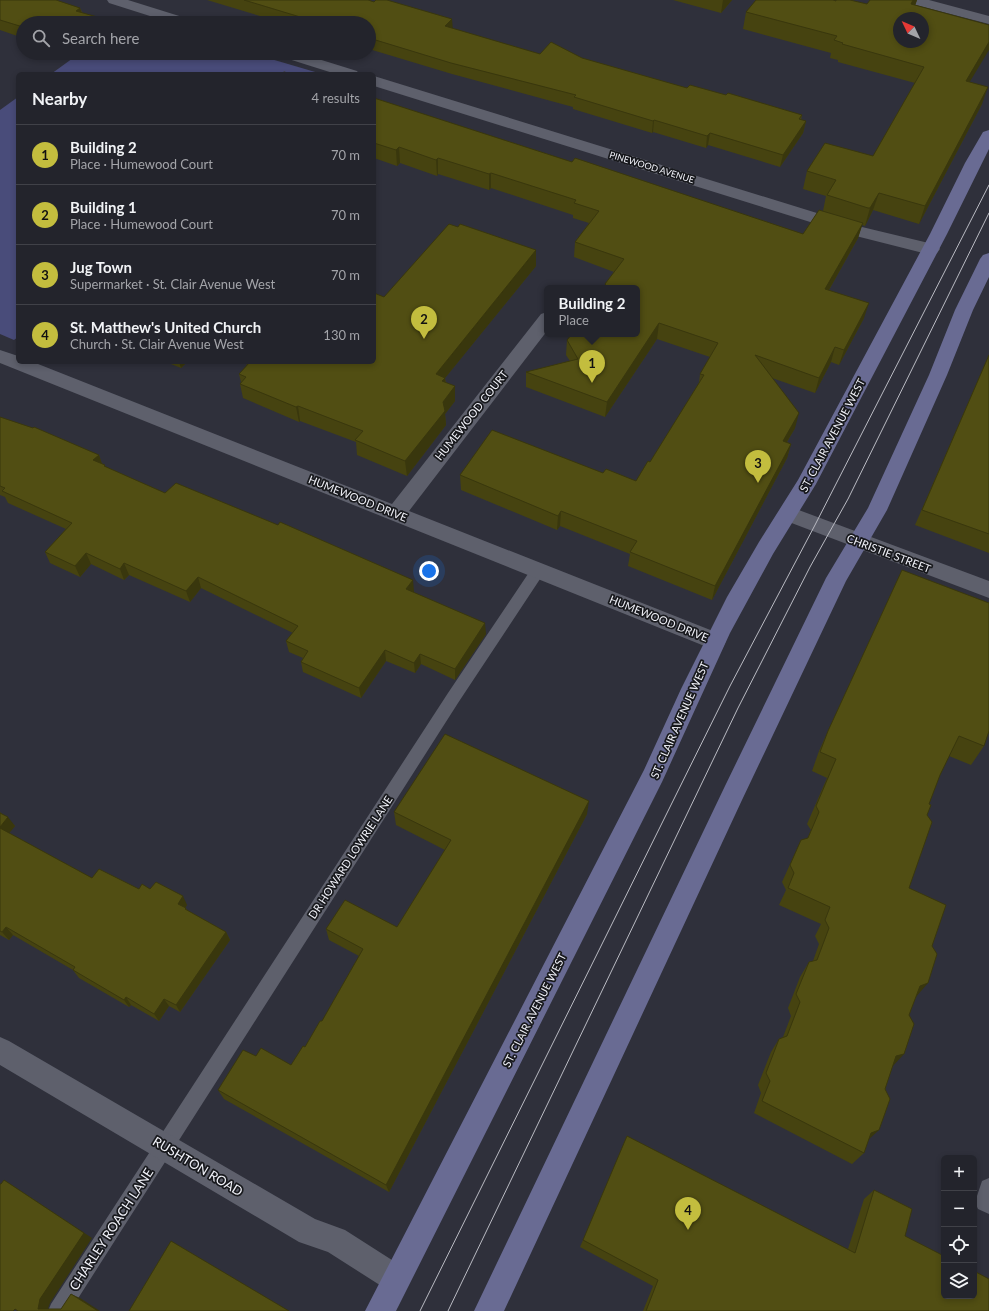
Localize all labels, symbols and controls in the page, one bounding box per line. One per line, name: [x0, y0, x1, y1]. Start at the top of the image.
north arrow: [893, 12, 929, 48]
search box: [16, 16, 376, 60]
icon: search: [30, 27, 52, 49]
text: Search here: [62, 29, 139, 47]
text: Nearby: [32, 88, 87, 109]
text: 4 results: [312, 90, 360, 106]
text: Building 2: [70, 138, 137, 156]
text: 1: [41, 147, 49, 163]
text: 70 m: [331, 147, 360, 163]
street label: PINEWOOD AVENUE: [608, 149, 696, 185]
text: Place · Humewood Court: [70, 156, 213, 172]
text: Building 1: [70, 198, 137, 216]
text: 2: [41, 207, 49, 223]
text: 70 m: [331, 207, 360, 223]
text: Place · Humewood Court: [70, 216, 213, 232]
text: Jug Town: [70, 258, 132, 276]
text: 3: [41, 267, 49, 283]
text: 70 m: [331, 267, 360, 283]
text: Supermarket · St. Clair Avenue West: [70, 276, 275, 292]
popup: [544, 285, 640, 337]
text: Building 2: [559, 294, 625, 312]
pin: 2: [411, 306, 437, 339]
text: Place: [559, 312, 589, 328]
text: St. Matthew's United Church: [70, 318, 261, 336]
text: 4: [41, 327, 49, 343]
text: 130 m: [323, 327, 360, 343]
text: Church · St. Clair Avenue West: [70, 336, 244, 352]
pin: 1: [579, 350, 605, 383]
street label: HUMEWOOD COURT: [432, 367, 510, 462]
street label: ST. CLAIR AVENUE WEST: [797, 376, 868, 494]
pin: 3: [745, 450, 771, 483]
street label: HUMEWOOD DRIVE: [307, 472, 409, 524]
street label: CHRISTIE STREET: [845, 531, 933, 575]
your location: [419, 561, 439, 581]
street label: HUMEWOOD DRIVE: [608, 592, 710, 644]
street label: ST. CLAIR AVENUE WEST: [647, 659, 711, 780]
street label: DR HOWARD LOWRIE LANE: [305, 793, 395, 921]
street label: ST. CLAIR AVENUE WEST: [500, 950, 569, 1069]
street label: RUSHTON ROAD: [150, 1133, 246, 1199]
map controls: [941, 1155, 977, 1299]
button: +: [941, 1155, 977, 1191]
street label: CHARLEY ROACH LANE: [66, 1165, 156, 1293]
button: −: [941, 1191, 977, 1227]
pin: 4: [675, 1197, 701, 1230]
button: locate: [941, 1227, 977, 1263]
button: layers: [941, 1263, 977, 1299]

